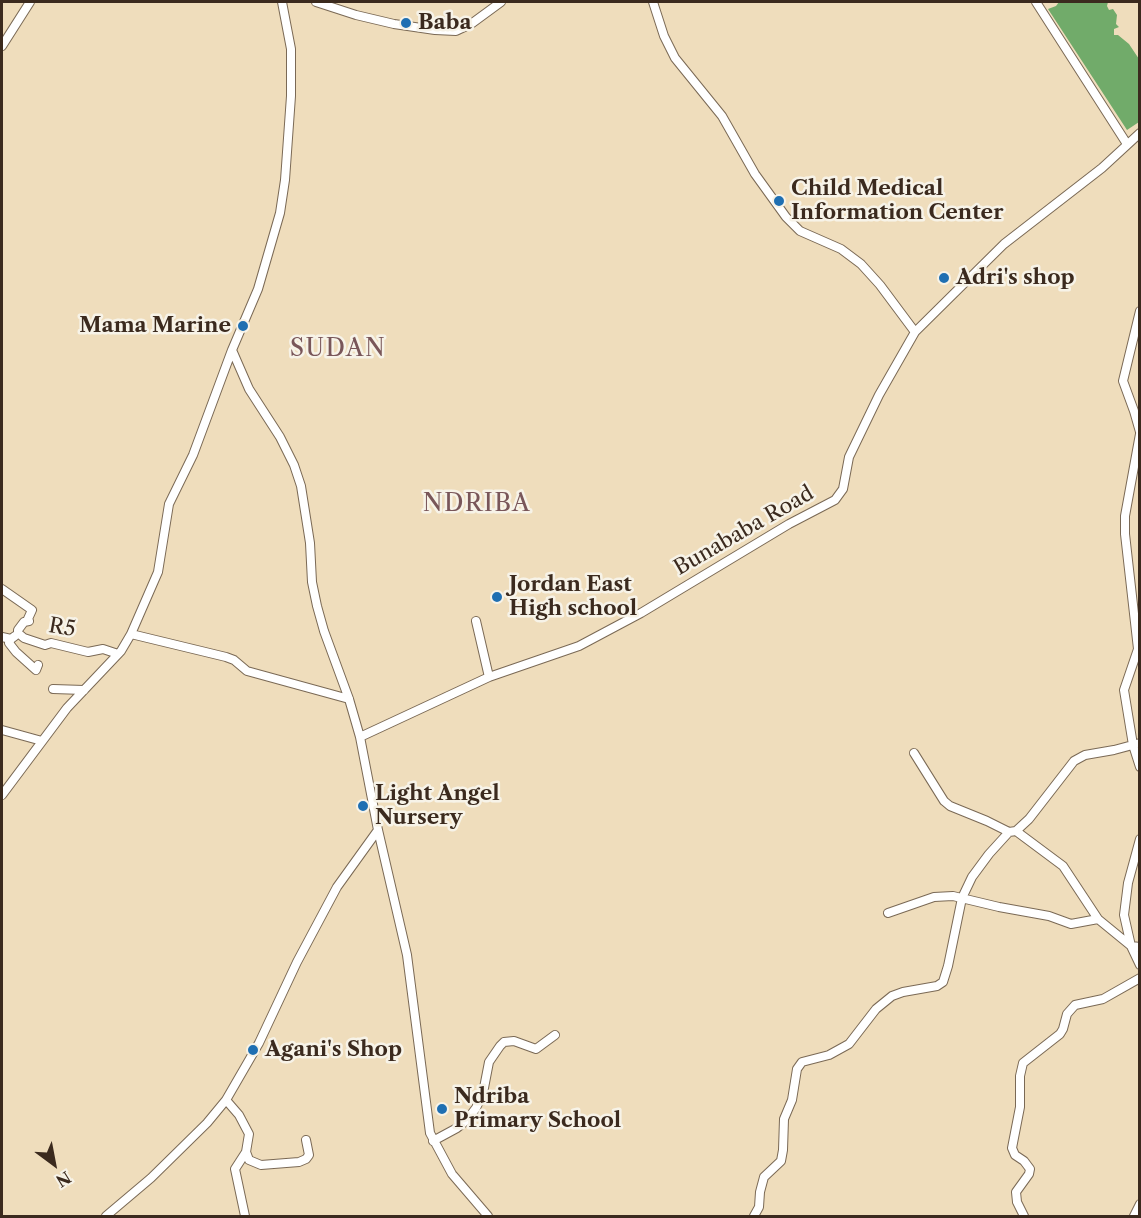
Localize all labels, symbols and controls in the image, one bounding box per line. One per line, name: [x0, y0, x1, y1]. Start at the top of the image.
place label: Baba: [418, 10, 472, 36]
marker: Baba: [399, 16, 413, 30]
place label: Child Medical Information Center: [791, 176, 1003, 226]
marker: Child Medical Information Center: [772, 194, 786, 208]
place label: Adri's shop: [956, 265, 1075, 291]
marker: Adri's shop: [937, 271, 951, 285]
place label: Mama Marine: [79, 313, 231, 339]
marker: Mama Marine: [236, 319, 250, 333]
district label: SUDAN: [290, 335, 386, 363]
street label: Bunababa Road: [670, 481, 818, 581]
district label: NDRIBA: [423, 490, 531, 518]
place label: Jordan East High school: [509, 572, 637, 622]
marker: Jordan East High school: [490, 590, 504, 604]
street label: R5: [47, 613, 77, 643]
place label: Light Angel Nursery: [375, 781, 500, 831]
marker: Light Angel Nursery: [356, 799, 370, 813]
place label: Agani's Shop: [265, 1037, 402, 1063]
marker: Agani's Shop: [246, 1043, 260, 1057]
place label: Ndriba Primary School: [454, 1084, 621, 1134]
marker: Ndriba Primary School: [435, 1102, 449, 1116]
north arrow: [24, 1134, 84, 1194]
text: N: [52, 1167, 75, 1191]

